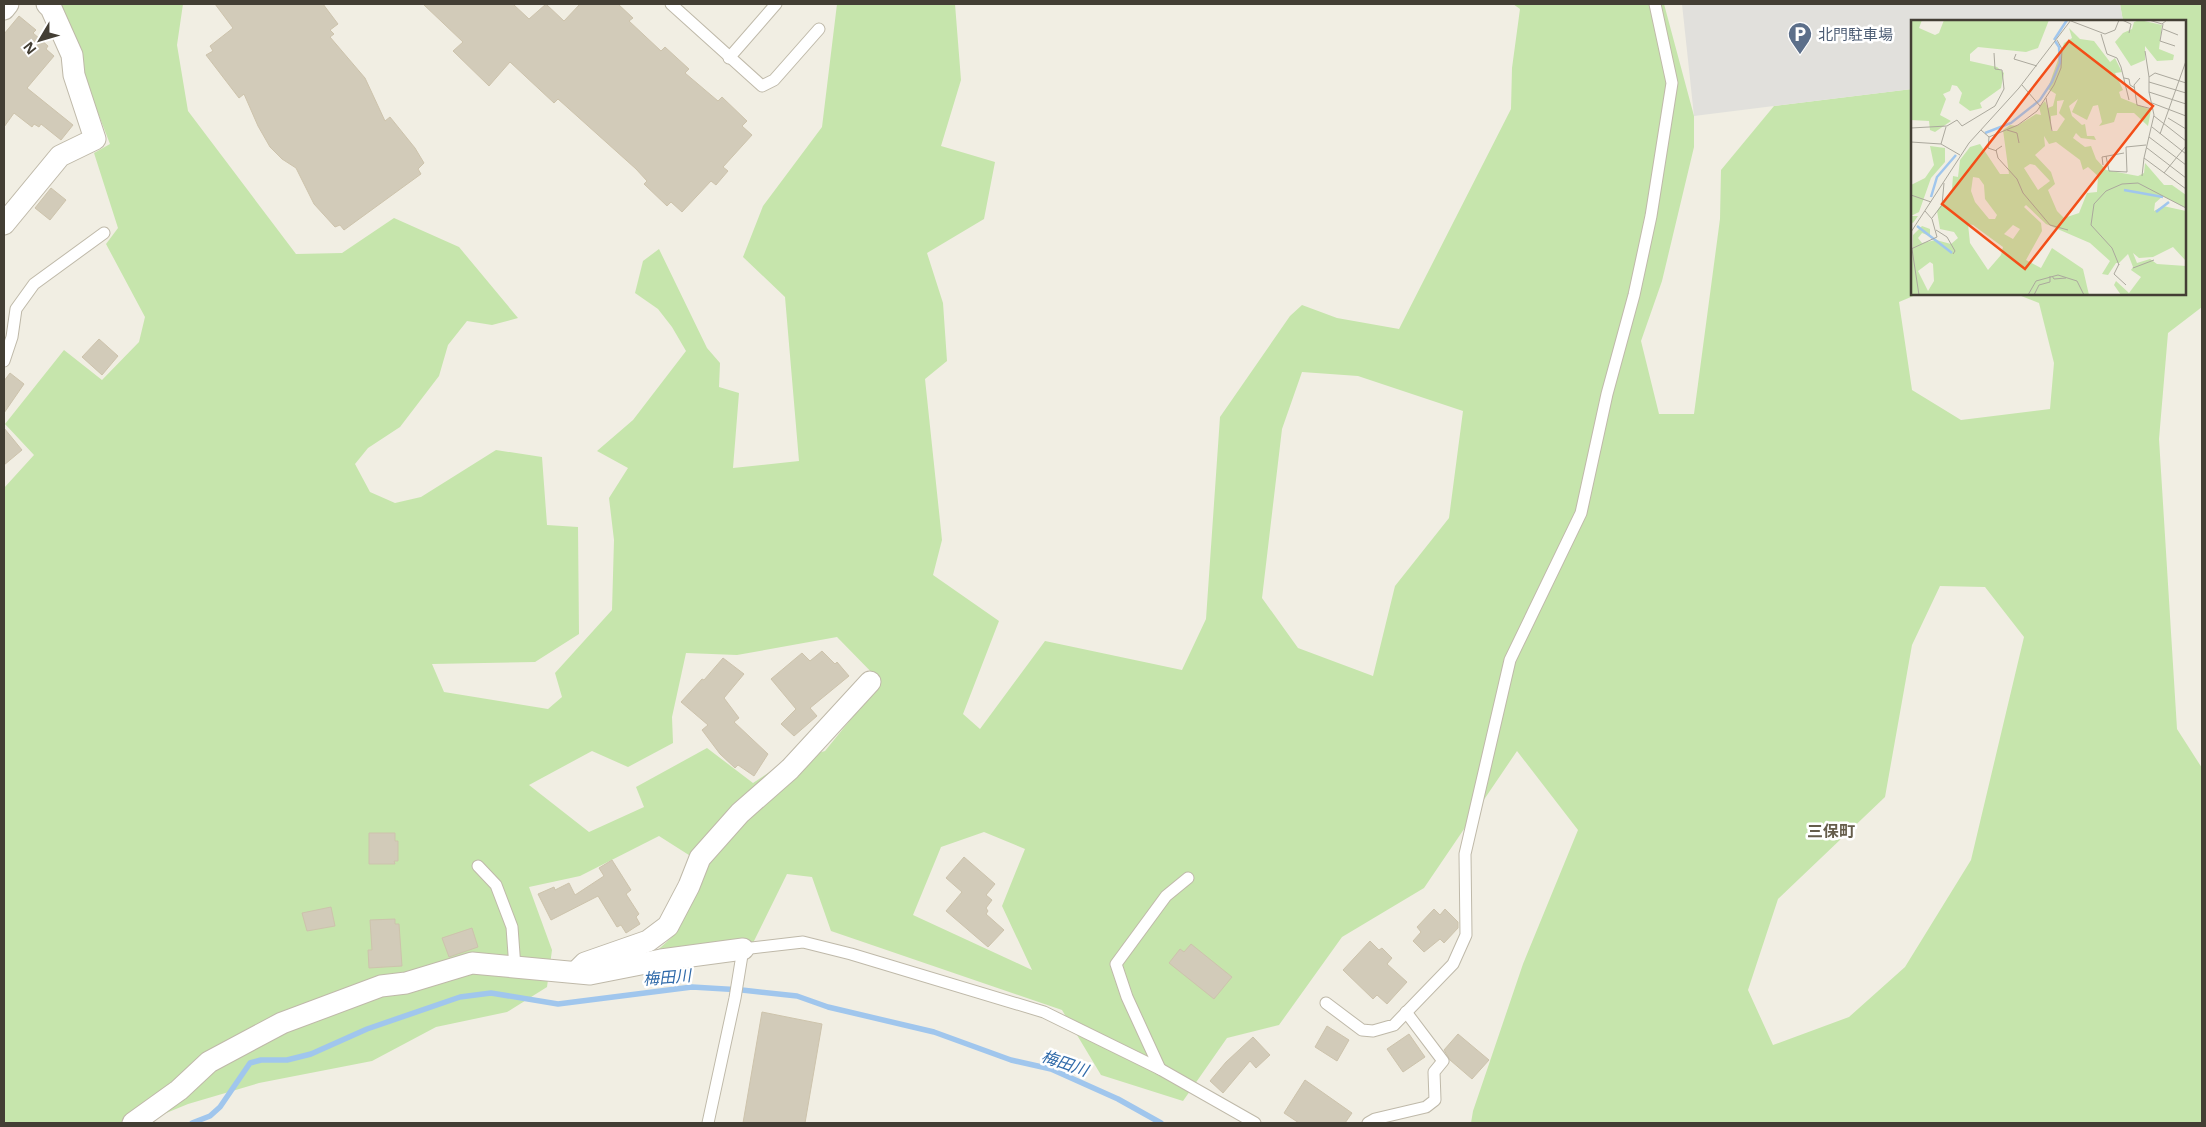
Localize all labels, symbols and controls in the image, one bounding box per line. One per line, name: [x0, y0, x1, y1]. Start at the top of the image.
north arrow: [15, 15, 65, 65]
inset map: [1911, 20, 2186, 295]
parking icon: 北門駐車場: [1787, 21, 1813, 55]
place label: 北門駐車場: [1818, 24, 1893, 44]
text: N: [18, 38, 40, 59]
district label: 三保町: [1807, 820, 1855, 842]
water label: 梅田川: [642, 964, 694, 990]
water label: 梅田川: [1039, 1045, 1093, 1082]

